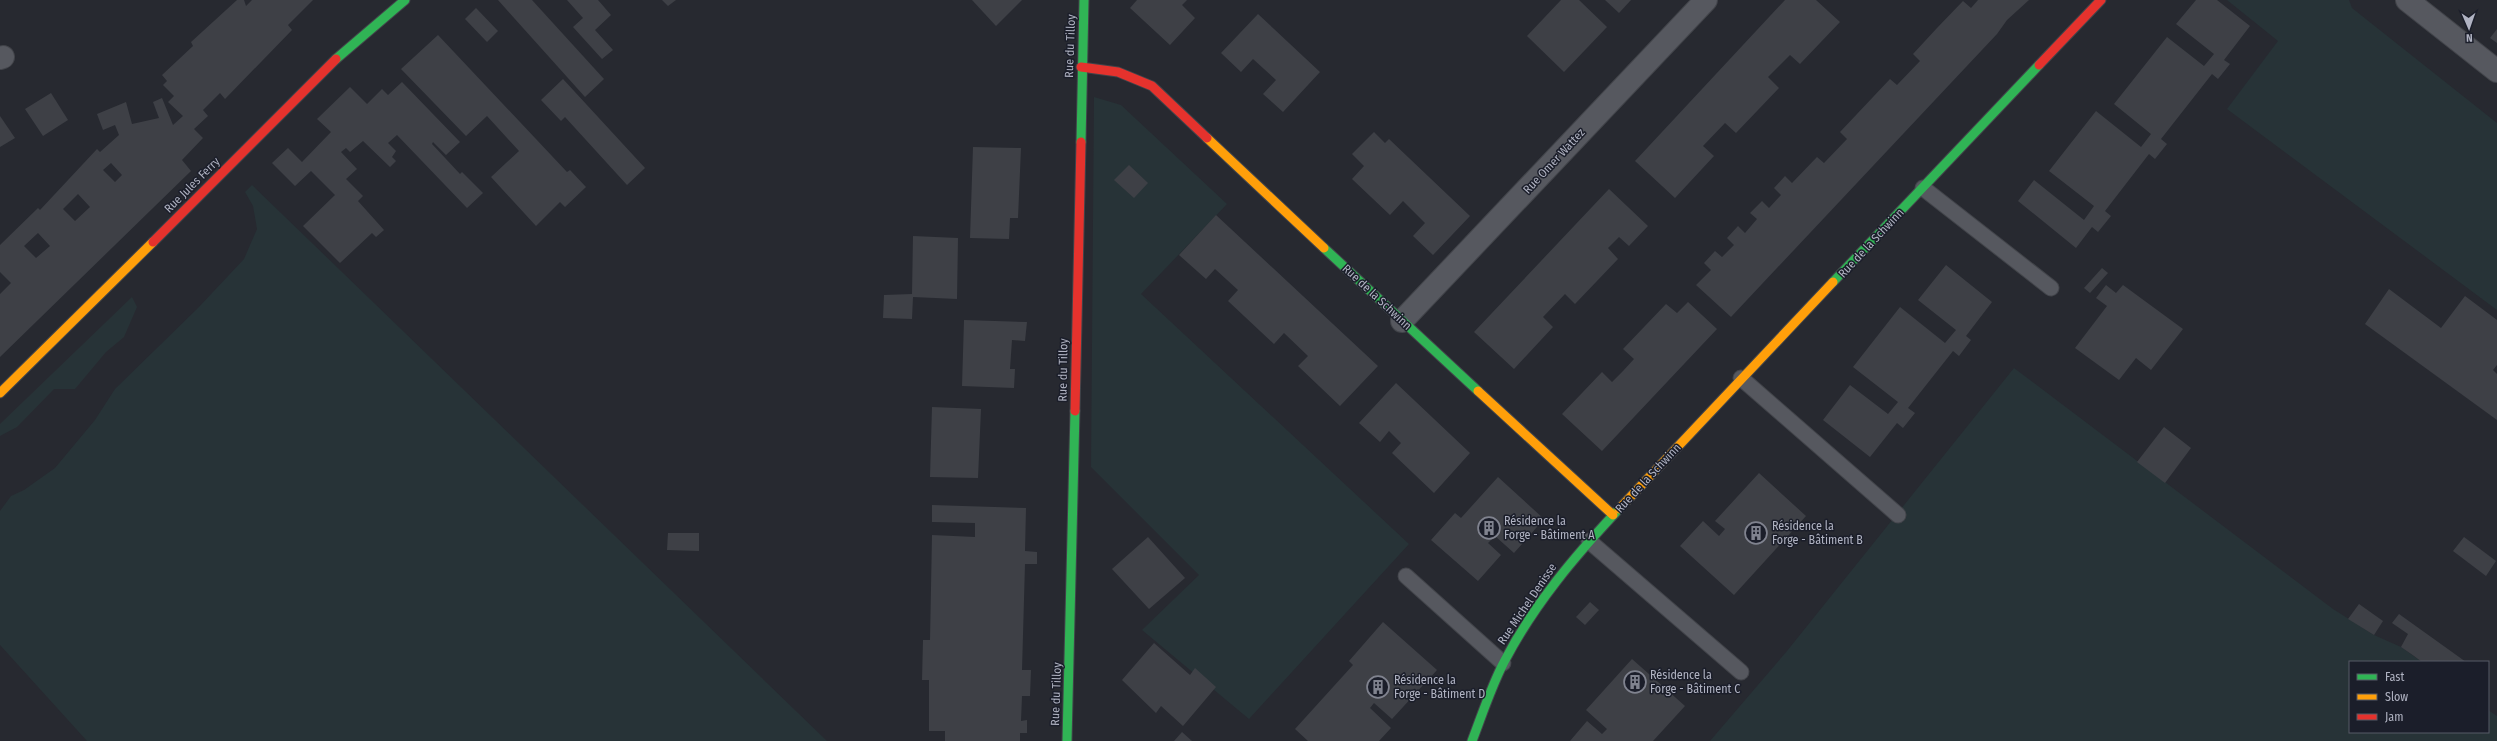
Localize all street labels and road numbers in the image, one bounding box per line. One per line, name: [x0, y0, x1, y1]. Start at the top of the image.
street label: Rue du Tilloy: [1062, 13, 1078, 78]
street label: Rue Omer Wattez: [1520, 125, 1588, 197]
street label: Rue Jules Ferry: [161, 154, 223, 216]
street label: Rue de la Schwinn: [1835, 205, 1907, 281]
street label: Rue de la Schwinn: [1339, 261, 1415, 333]
street label: Rue du Tilloy: [1055, 337, 1071, 402]
street label: Rue de la Schwinn: [1612, 440, 1684, 516]
street label: Rue Michel Denisse: [1495, 561, 1559, 647]
street label: Rue du Tilloy: [1048, 661, 1064, 726]

